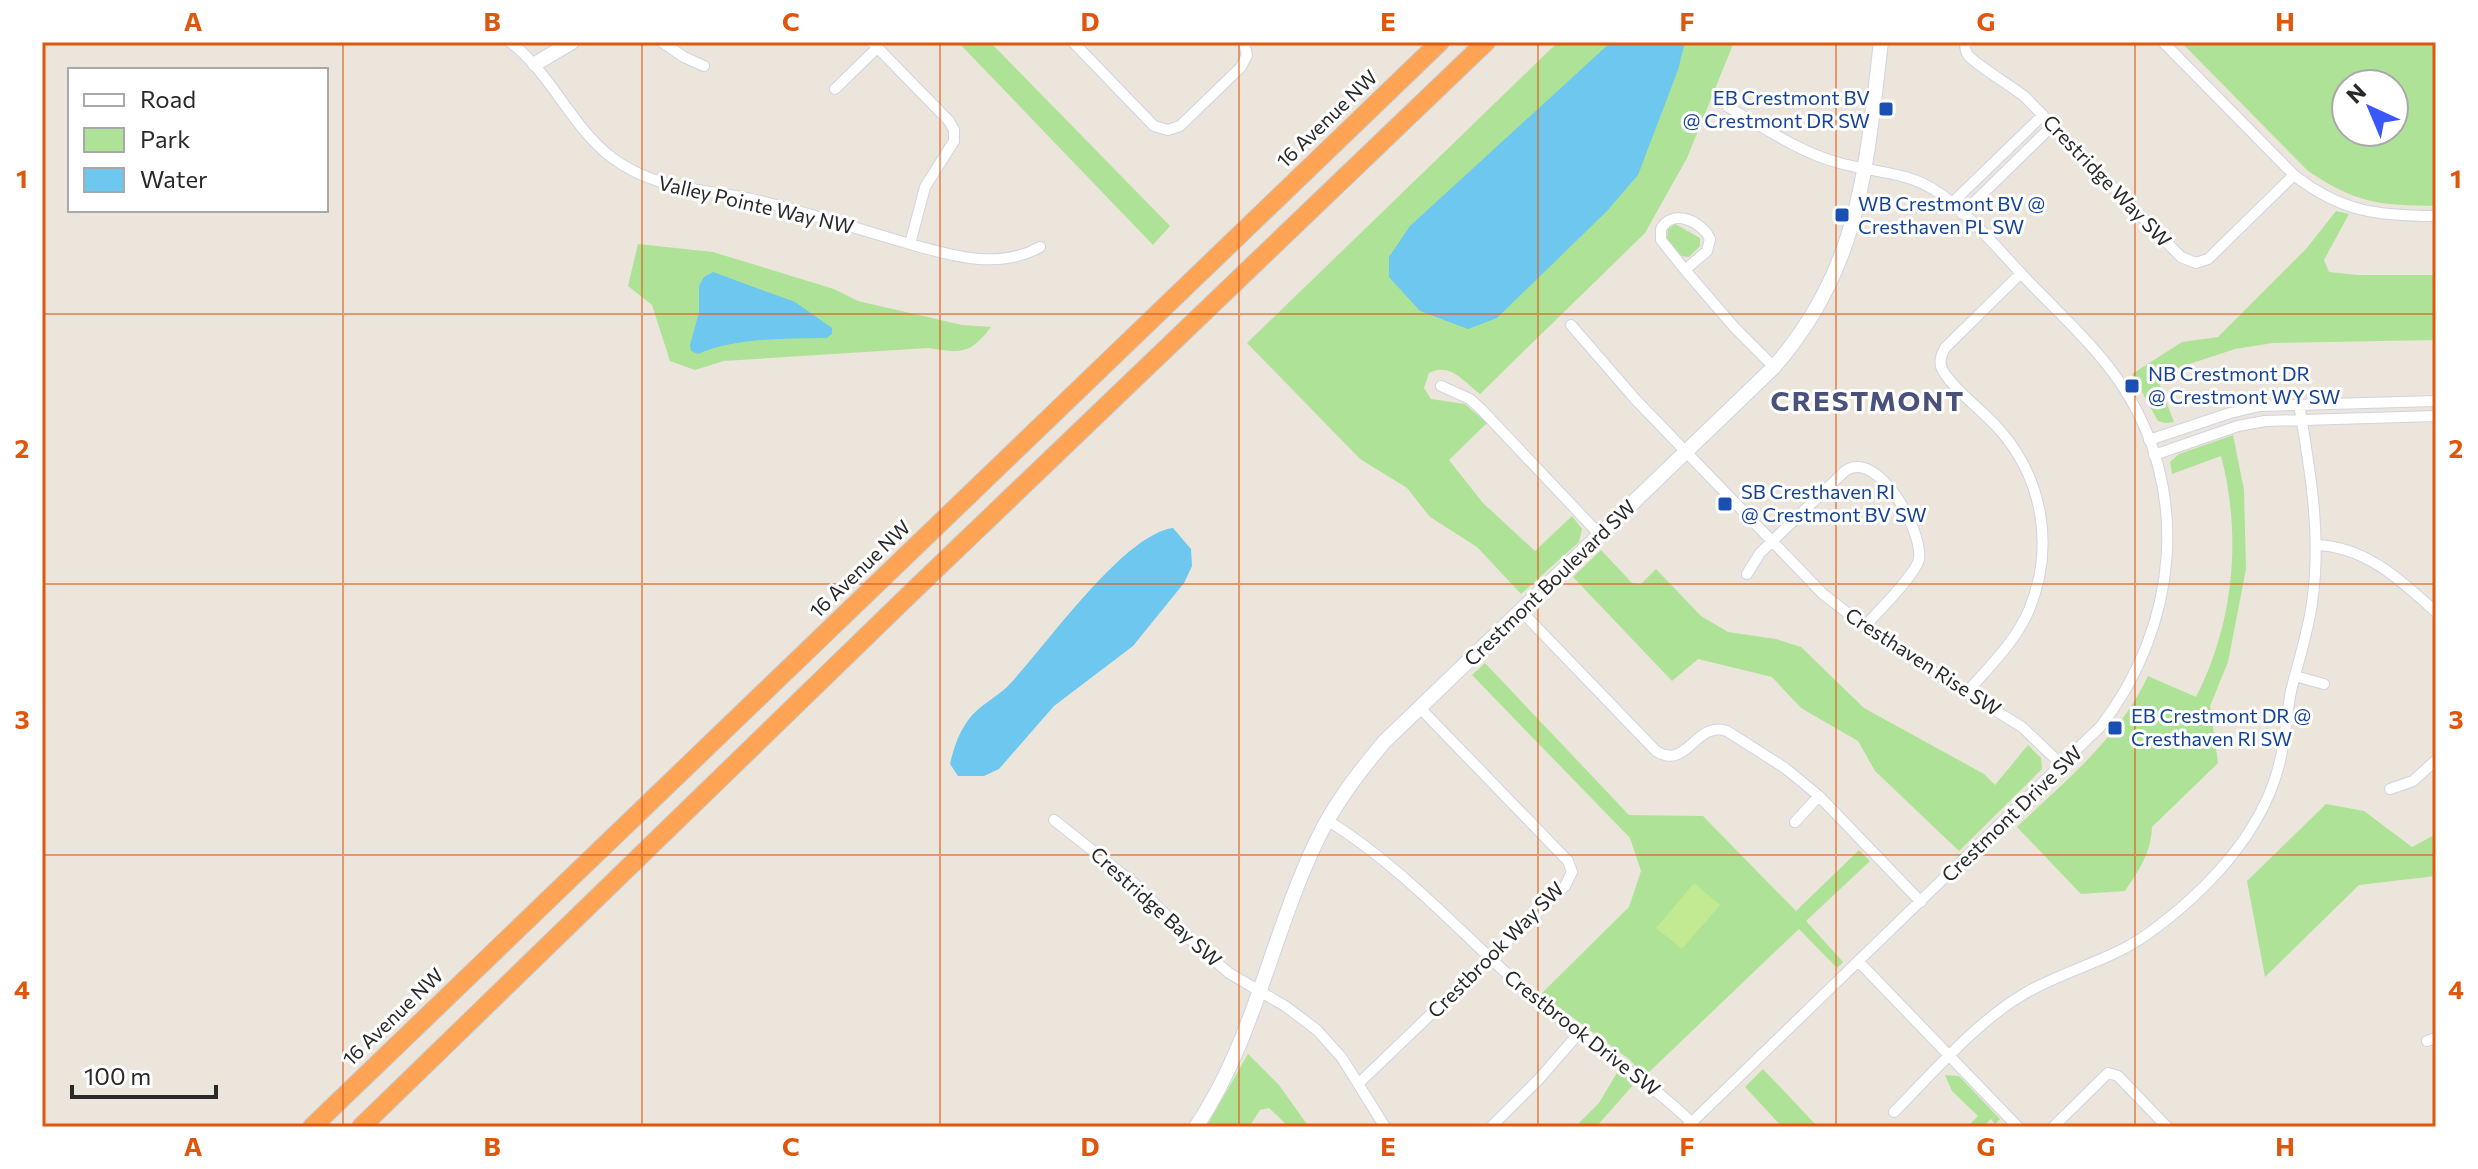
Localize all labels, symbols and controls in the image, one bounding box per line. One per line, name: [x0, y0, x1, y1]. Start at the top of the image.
text: A: [184, 5, 203, 36]
text: B: [483, 5, 501, 36]
text: C: [782, 5, 800, 36]
text: D: [1080, 5, 1100, 36]
text: E: [1380, 5, 1396, 36]
text: F: [1679, 5, 1695, 36]
text: G: [1977, 5, 1995, 36]
text: H: [2275, 5, 2295, 36]
street label: 16 Avenue NW: [1271, 64, 1382, 172]
legend: [68, 68, 328, 212]
north arrow: [2330, 68, 2410, 148]
text: N: [2340, 78, 2371, 109]
text: Road: [140, 84, 196, 113]
place label: EB Crestmont BV @ Crestmont DR SW: [1683, 85, 1870, 132]
marker: EB Crestmont BV @ Crestmont DR SW: [1877, 100, 1895, 118]
street label: Crestridge Way SW: [2039, 109, 2177, 251]
text: Park: [140, 124, 190, 153]
text: 1: [16, 162, 28, 193]
text: 1: [2450, 162, 2462, 193]
text: Water: [140, 164, 208, 193]
street label: Valley Pointe Way NW: [656, 170, 856, 238]
place label: WB Crestmont BV @ Cresthaven PL SW: [1858, 191, 2045, 238]
marker: WB Crestmont BV @ Cresthaven PL SW: [1833, 206, 1851, 224]
place label: NB Crestmont DR @ Crestmont WY SW: [2148, 361, 2341, 408]
marker: NB Crestmont DR @ Crestmont WY SW: [2123, 377, 2141, 395]
district label: CRESTMONT: [1771, 383, 1965, 417]
text: 2: [15, 432, 29, 463]
text: 2: [2449, 432, 2463, 463]
place label: SB Cresthaven RI @ Crestmont BV SW: [1741, 479, 1927, 526]
street label: Crestmont Boulevard SW: [1459, 494, 1640, 670]
marker: SB Cresthaven RI @ Crestmont BV SW: [1716, 495, 1734, 513]
street label: 16 Avenue NW: [804, 514, 915, 622]
street label: Cresthaven Rise SW: [1841, 602, 2006, 720]
text: 3: [14, 703, 30, 734]
place label: EB Crestmont DR @ Cresthaven RI SW: [2131, 703, 2311, 750]
text: 3: [2448, 703, 2464, 734]
marker: EB Crestmont DR @ Cresthaven RI SW: [2106, 719, 2124, 737]
street label: Crestmont Drive SW: [1936, 740, 2087, 886]
street label: Crestridge Bay SW: [1086, 841, 1227, 971]
street label: Crestbrook Way SW: [1422, 876, 1568, 1022]
street label: 16 Avenue NW: [337, 962, 448, 1070]
street label: Crestbrook Drive SW: [1500, 964, 1665, 1100]
text: 4: [14, 973, 30, 1004]
text: 4: [2448, 973, 2464, 1004]
scale bar: [72, 1049, 216, 1099]
text: 100 m: [84, 1061, 151, 1090]
text: A: [184, 1130, 203, 1161]
text: B: [483, 1130, 501, 1161]
text: C: [782, 1130, 800, 1161]
text: D: [1080, 1130, 1100, 1161]
text: E: [1380, 1130, 1396, 1161]
text: F: [1679, 1130, 1695, 1161]
text: G: [1977, 1130, 1995, 1161]
text: H: [2275, 1130, 2295, 1161]

